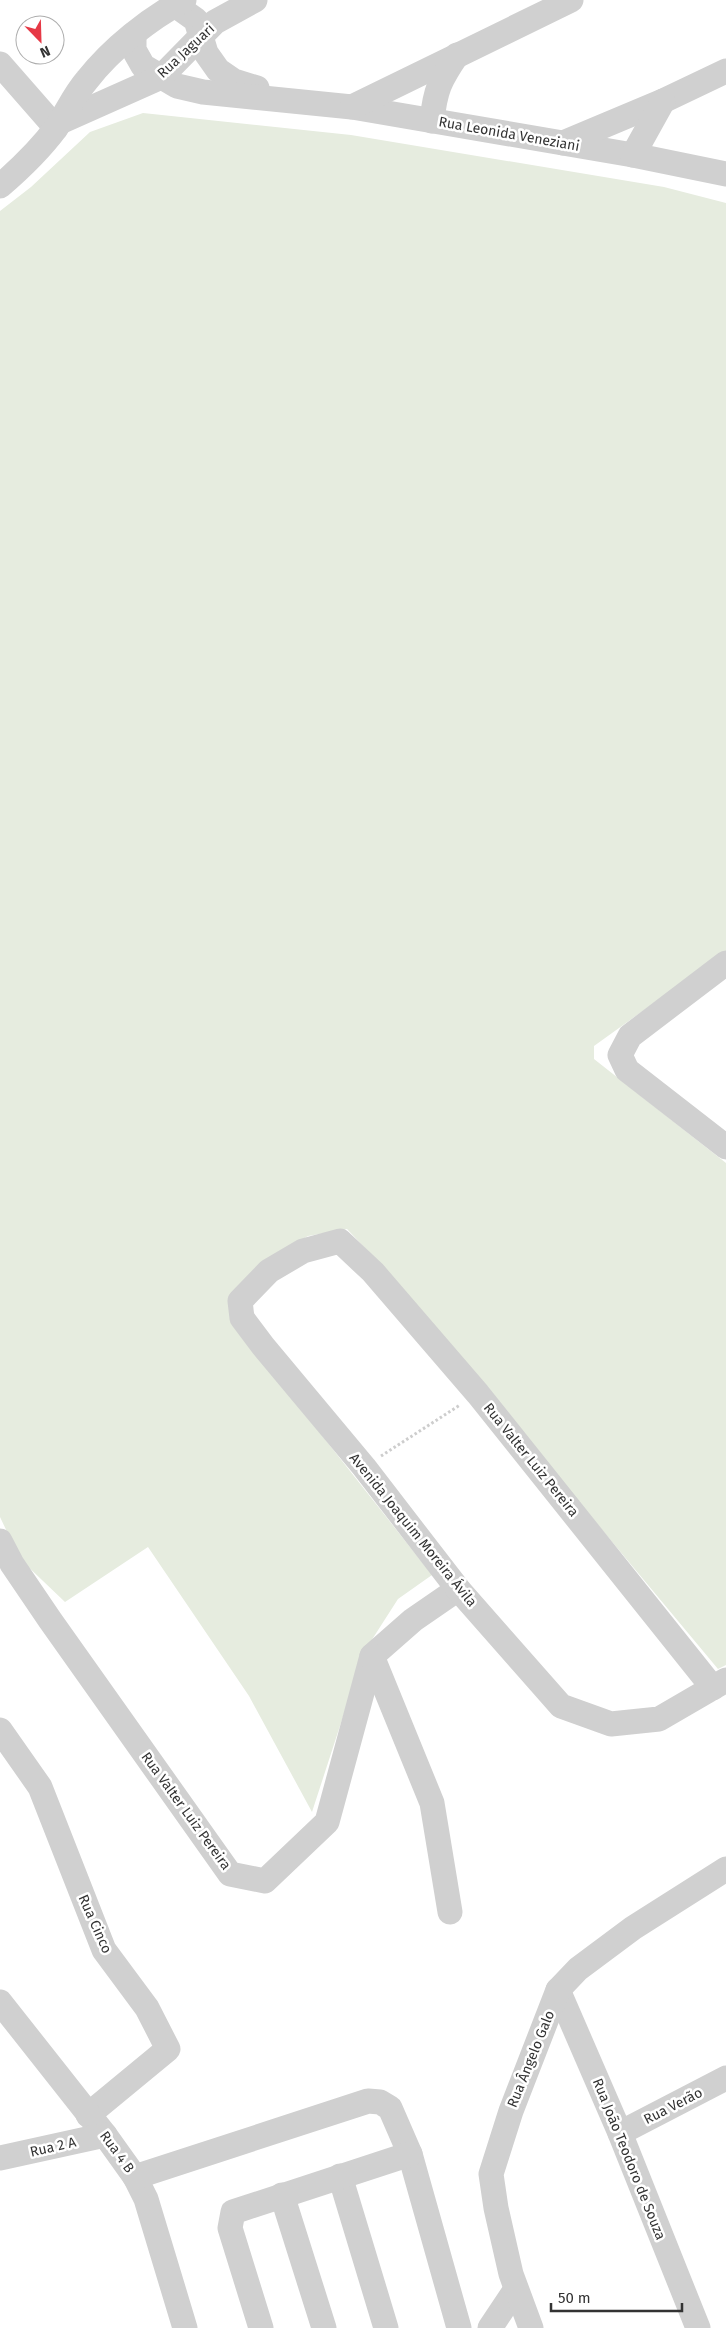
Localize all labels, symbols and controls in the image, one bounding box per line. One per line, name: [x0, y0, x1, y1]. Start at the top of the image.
north arrow: [15, 15, 65, 65]
street label: Rua Jaguari: [154, 20, 218, 82]
text: N: [37, 42, 52, 61]
street label: Rua Leonida Veneziani: [437, 113, 581, 155]
street label: Rua Valter Luiz Pereira: [480, 1400, 582, 1520]
street label: Avenida Joaquim Moreira Ávila: [346, 1449, 481, 1610]
street label: Rua Valter Luiz Pereira: [138, 1749, 234, 1873]
street label: Rua Cinco: [75, 1892, 115, 1956]
street label: Rua Ângelo Galo: [503, 2008, 558, 2110]
street label: Rua João Teodoro de Souza: [589, 2076, 669, 2242]
street label: Rua Verão: [641, 2084, 705, 2128]
street label: Rua 4 B: [96, 2128, 138, 2176]
street label: Rua 2 A: [28, 2133, 78, 2161]
scale bar: [551, 2280, 682, 2312]
text: 50 m: [558, 2289, 591, 2307]

